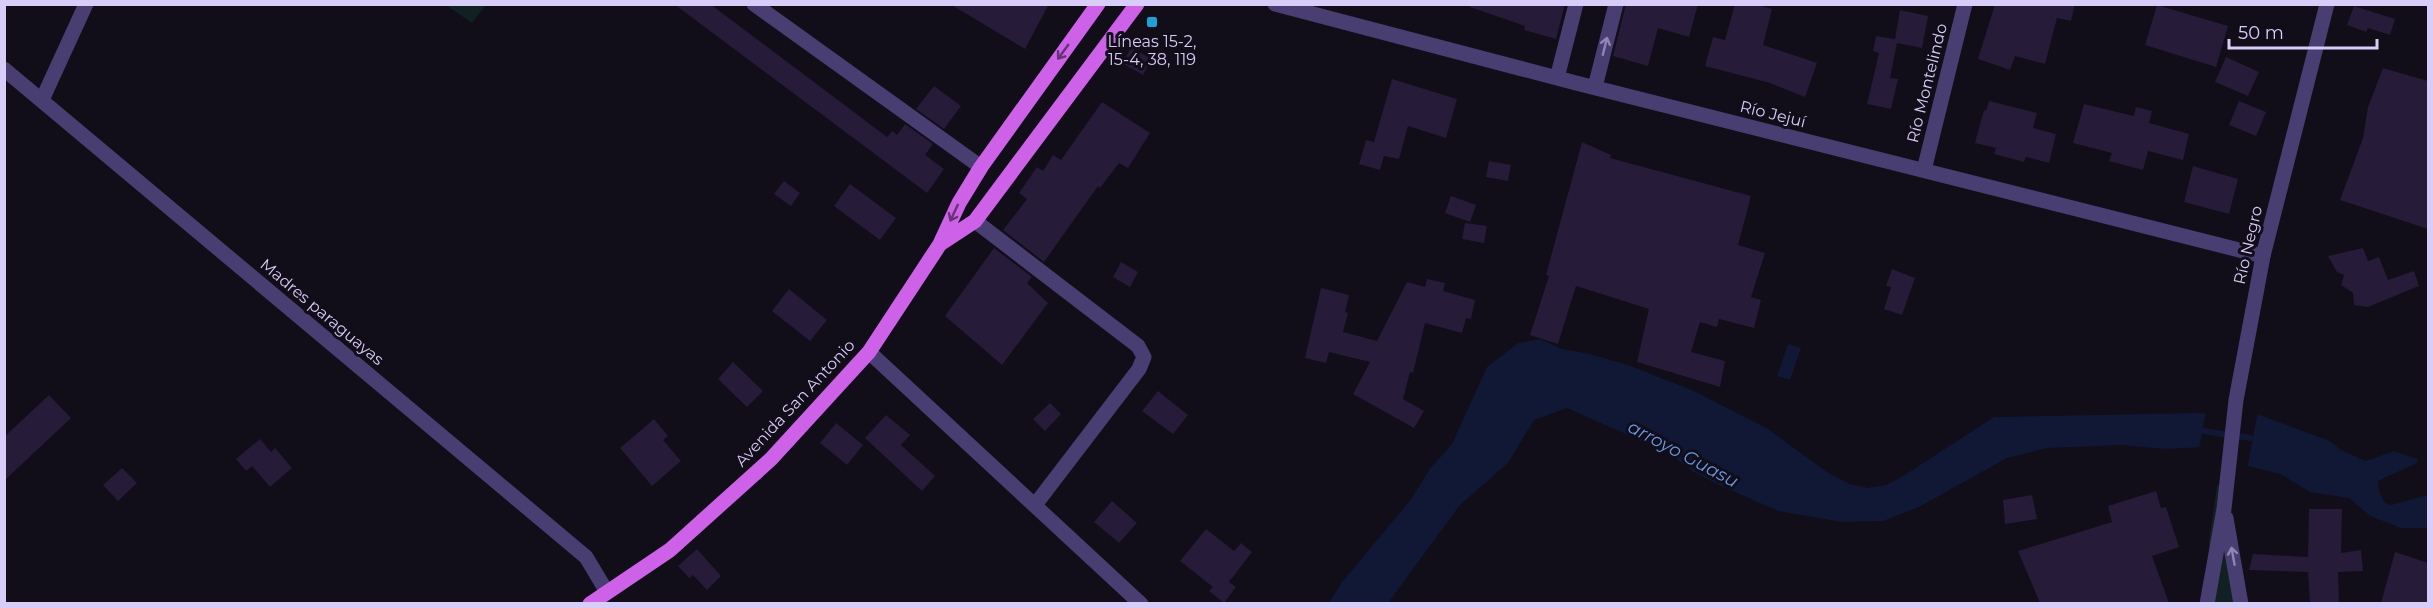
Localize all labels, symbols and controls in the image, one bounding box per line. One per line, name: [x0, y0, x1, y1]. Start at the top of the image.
scale bar: [2229, 12, 2378, 50]
marker: Líneas 15-2, 15-4, 38, 119: [1145, 15, 1159, 29]
street label: Río Montelindo: [1903, 21, 1951, 145]
text: 50 m: [2238, 22, 2284, 44]
place label: Líneas 15-2, 15-4, 38, 119: [1108, 32, 1196, 69]
one-way arrow: [1600, 37, 1612, 56]
one-way arrow: [1057, 43, 1070, 59]
street label: Río Jejuí: [1738, 97, 1809, 132]
one-way arrow: [948, 204, 960, 222]
street label: Río Negro: [2230, 204, 2266, 286]
street label: Madres paraguayas: [256, 255, 388, 369]
street label: Avenida San Antonio: [731, 336, 859, 470]
water label: arroyo Guasu: [1624, 416, 1742, 492]
one-way arrow: [2227, 547, 2238, 566]

